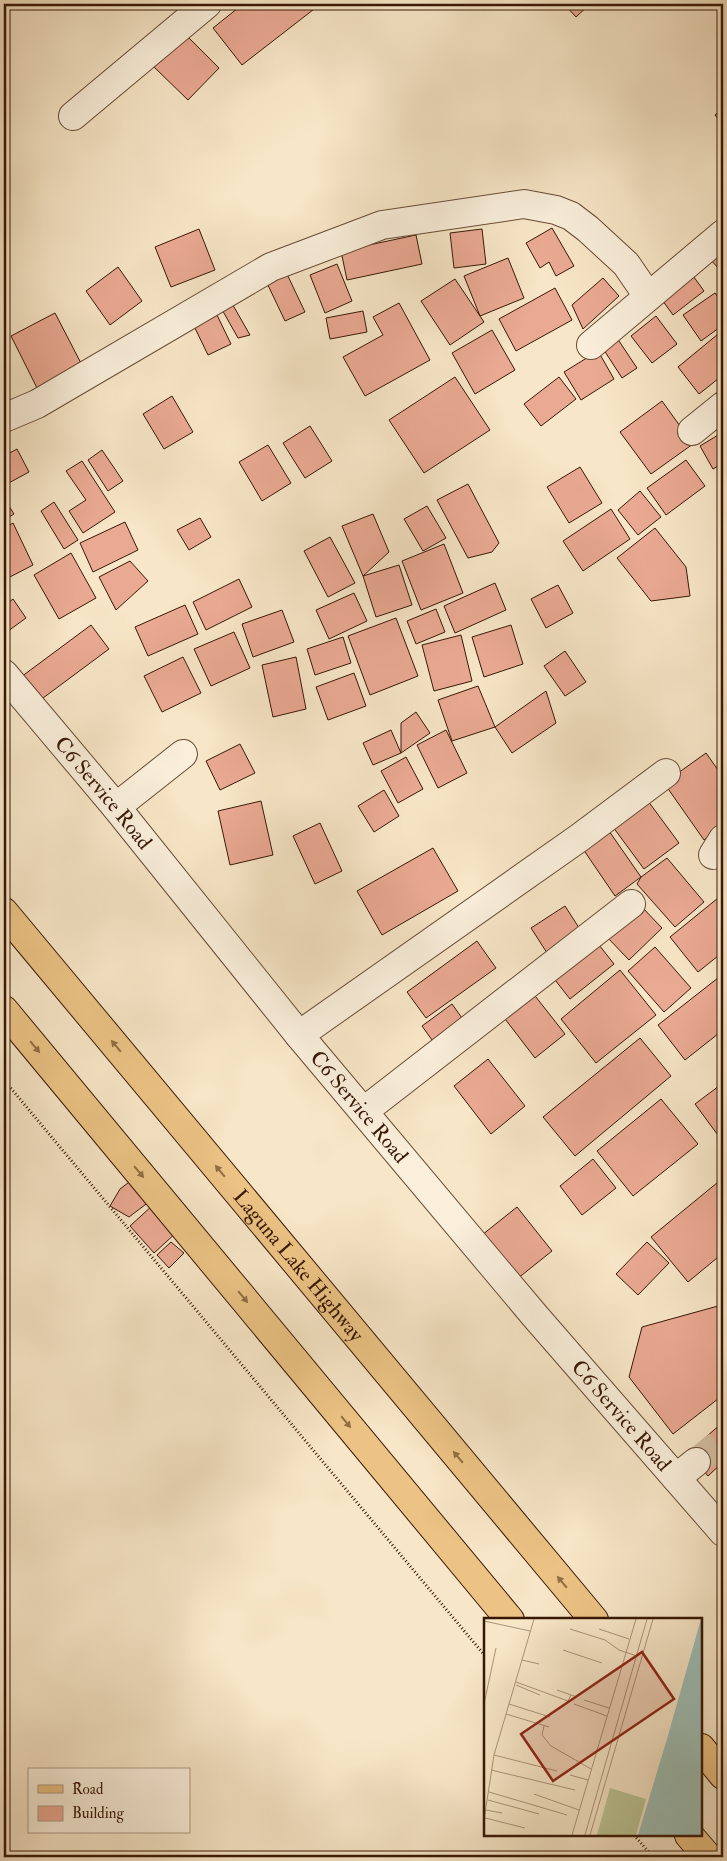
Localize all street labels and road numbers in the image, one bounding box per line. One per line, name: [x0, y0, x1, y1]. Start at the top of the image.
street label: C6 Service Road: [49, 731, 159, 855]
street label: C6 Service Road: [304, 1045, 415, 1169]
street label: Laguna Lake Highway: [227, 1184, 370, 1348]
street label: C6 Service Road: [566, 1354, 678, 1477]

